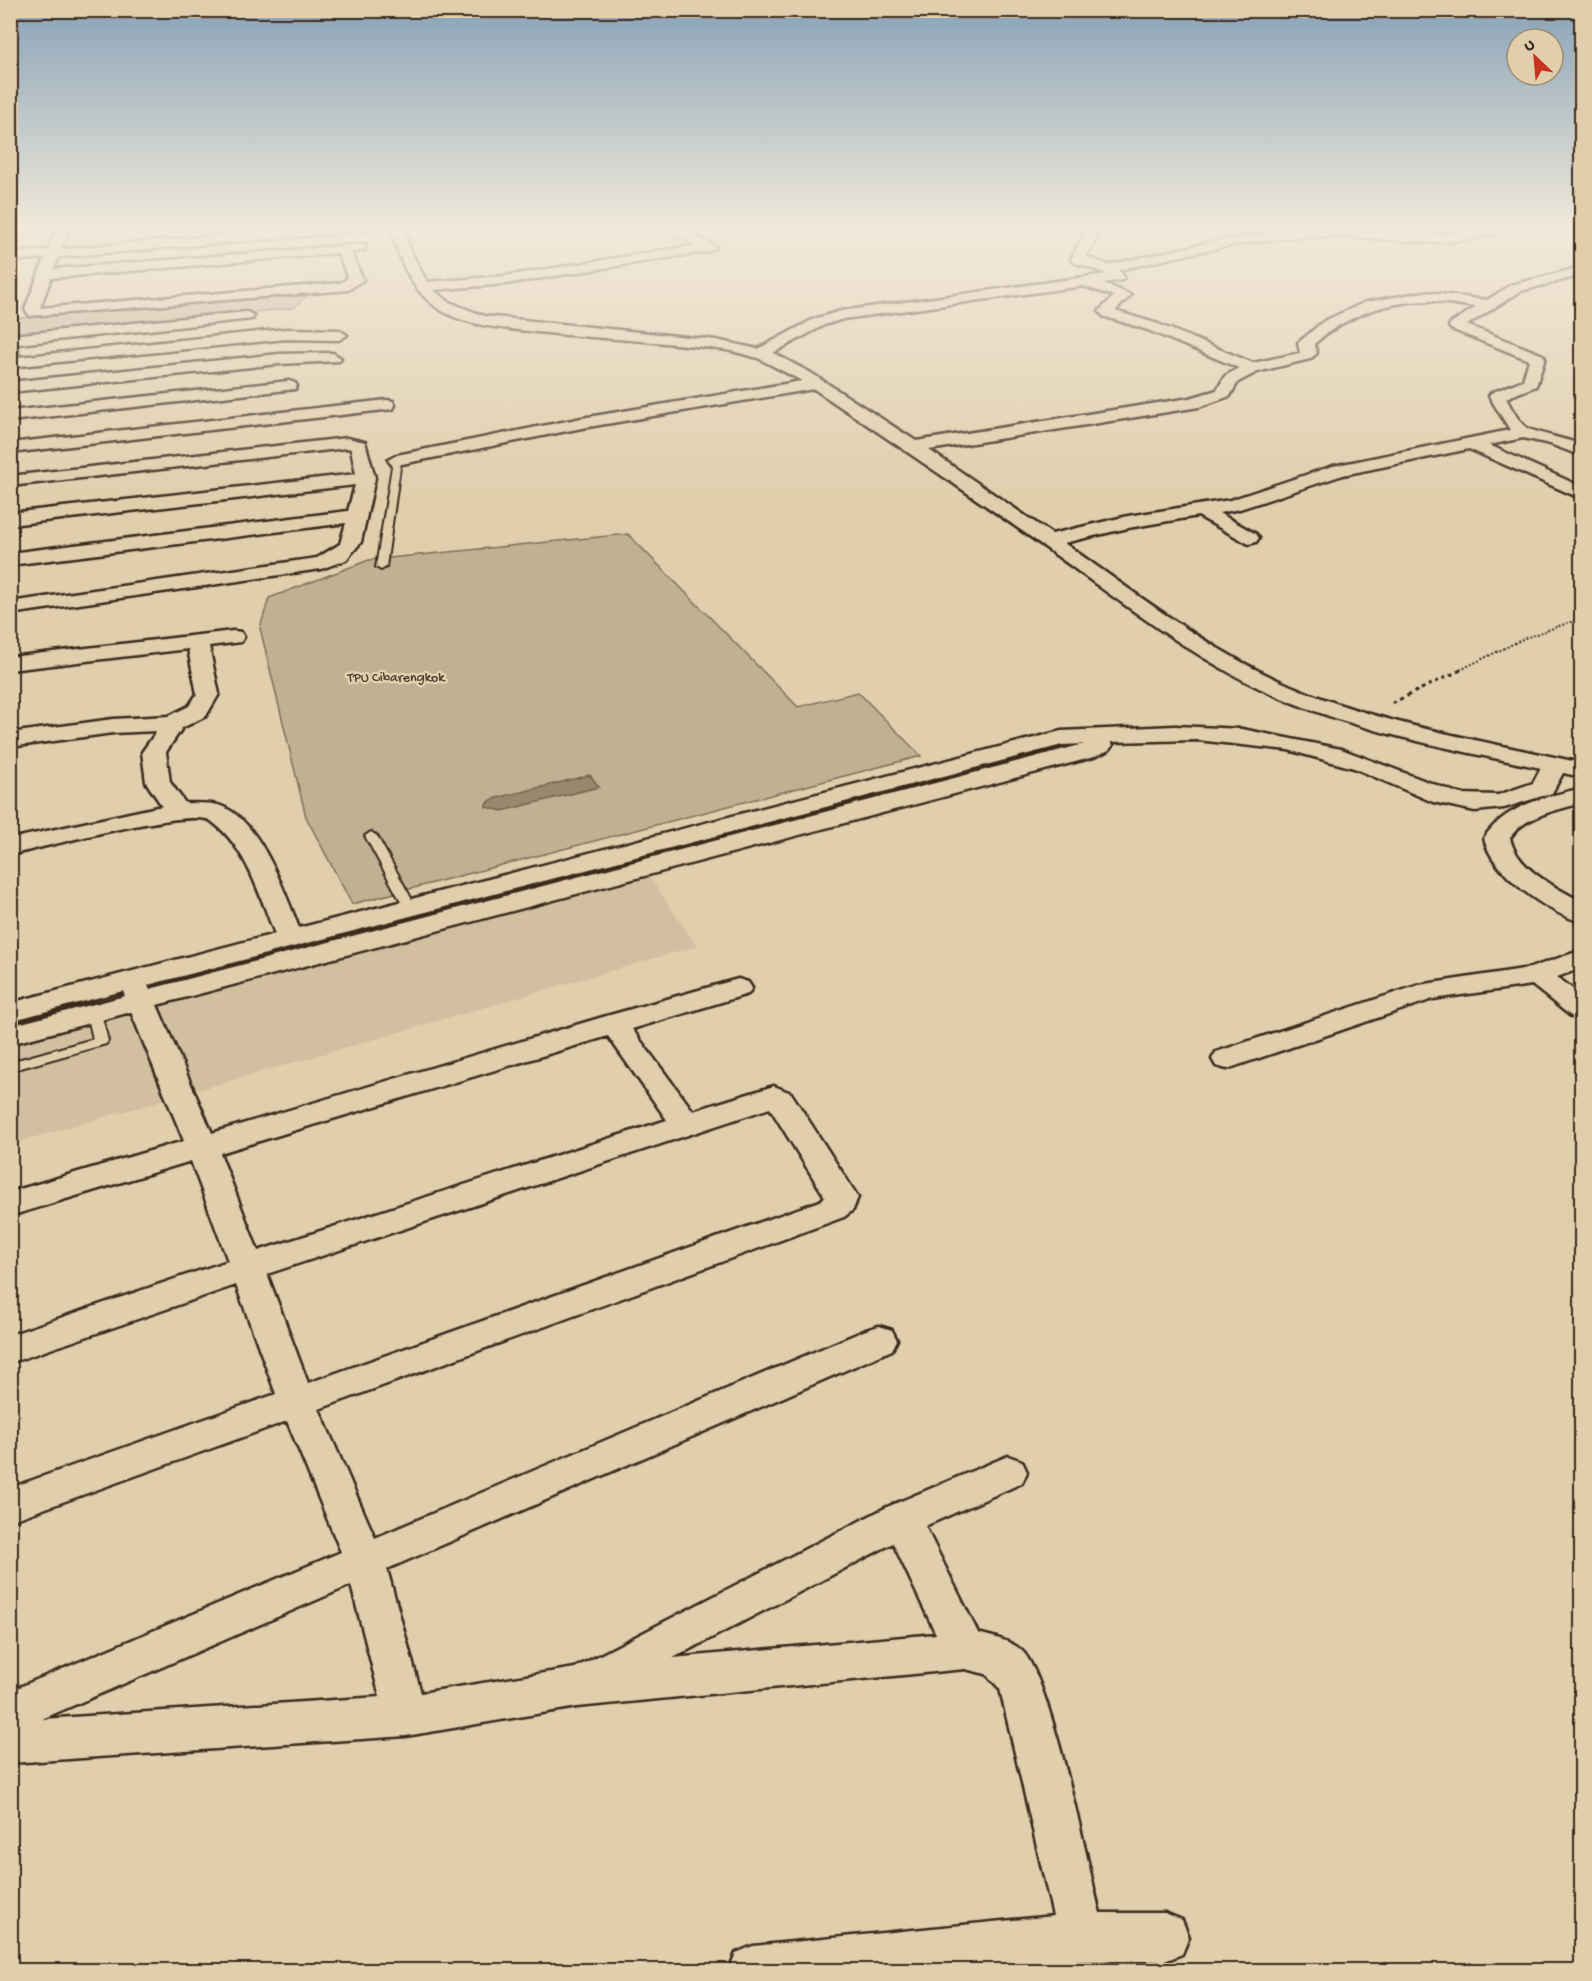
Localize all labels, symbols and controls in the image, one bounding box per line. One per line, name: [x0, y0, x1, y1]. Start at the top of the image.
north arrow: [1505, 27, 1565, 87]
text: U: [1522, 36, 1539, 57]
park label: TPU Cibarengkok: [347, 670, 446, 687]

